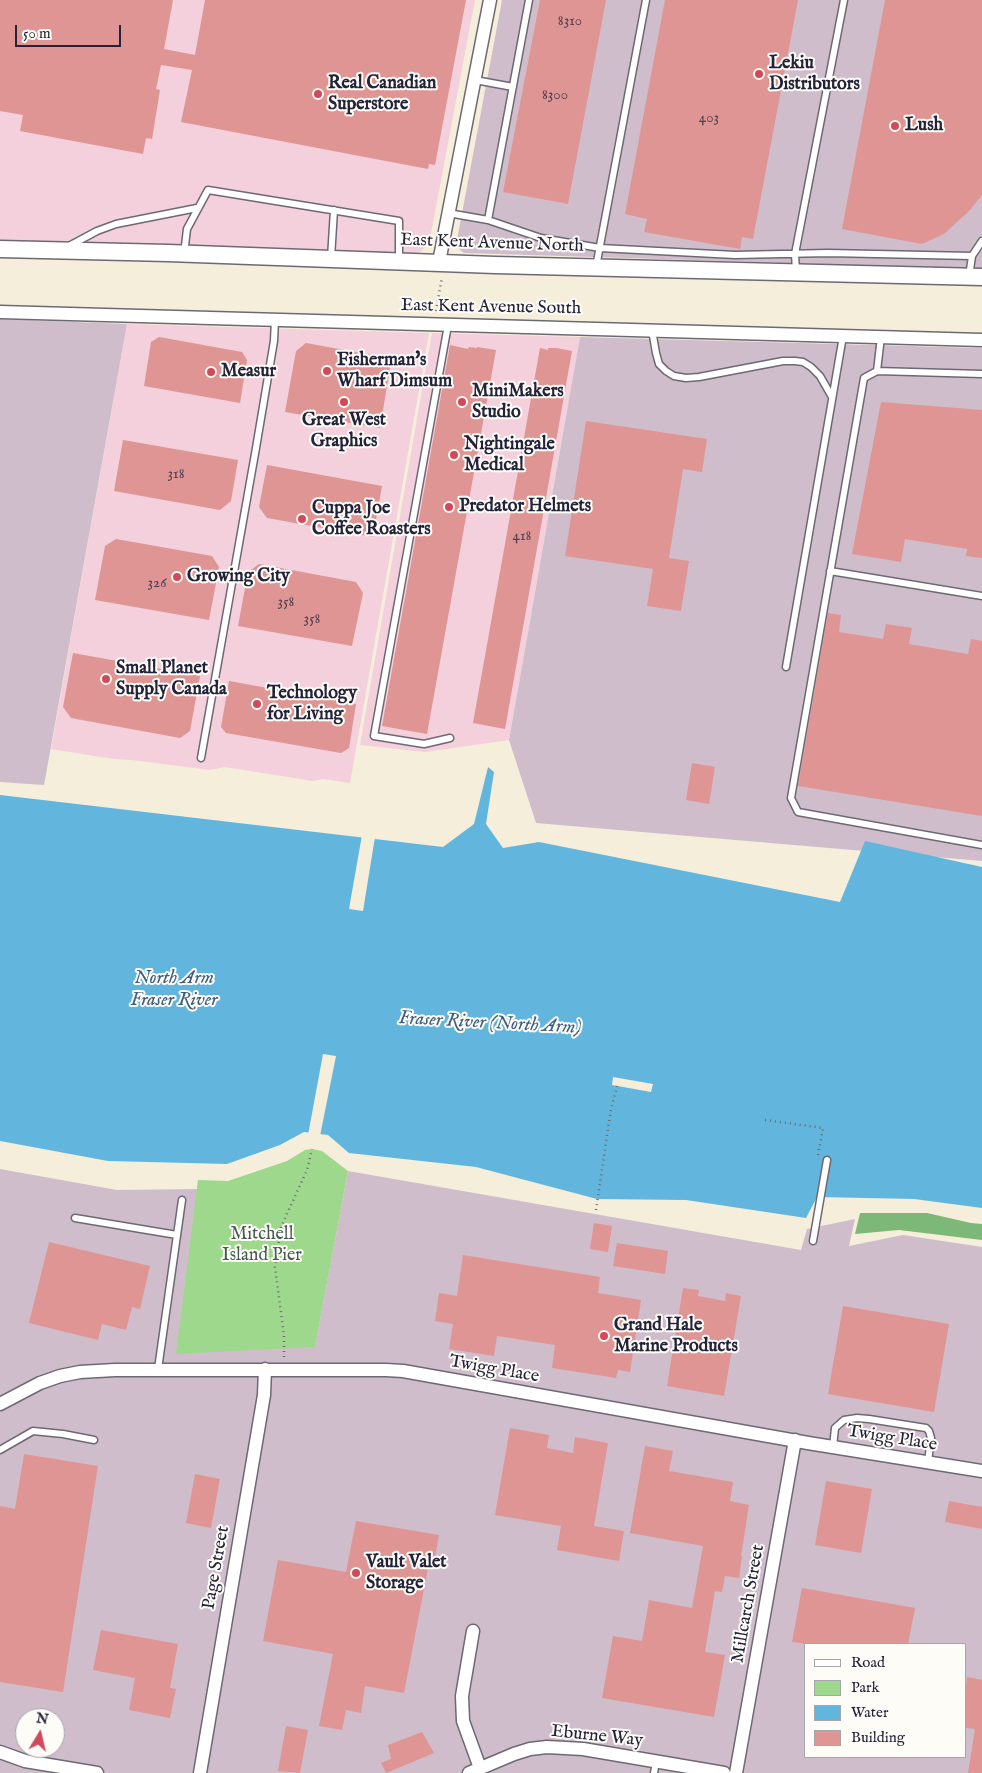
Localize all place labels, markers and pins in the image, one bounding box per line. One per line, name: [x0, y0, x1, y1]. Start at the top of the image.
place label: Lekiu Distributors: [769, 53, 860, 96]
marker: Lekiu Distributors: [753, 68, 765, 80]
place label: Real Canadian Superstore: [328, 73, 436, 116]
marker: Real Canadian Superstore: [312, 88, 324, 100]
place label: Lush: [905, 115, 943, 137]
marker: Lush: [889, 120, 901, 132]
place label: Fisherman's Wharf Dimsum: [337, 350, 452, 392]
place label: Measur: [221, 361, 276, 383]
marker: Fisherman's Wharf Dimsum: [321, 365, 333, 377]
marker: Measur: [205, 366, 217, 378]
place label: MiniMakers Studio: [472, 381, 564, 424]
marker: Great West Graphics: [338, 396, 350, 408]
marker: MiniMakers Studio: [456, 396, 468, 408]
place label: Great West Graphics: [302, 410, 386, 452]
place label: Nightingale Medical: [464, 434, 555, 476]
marker: Nightingale Medical: [448, 449, 460, 461]
place label: Predator Helmets: [459, 496, 591, 518]
place label: Cuppa Joe Coffee Roasters: [312, 498, 431, 540]
marker: Predator Helmets: [443, 501, 455, 513]
marker: Cuppa Joe Coffee Roasters: [296, 513, 308, 525]
place label: Growing City: [187, 566, 290, 588]
marker: Growing City: [171, 571, 183, 583]
place label: Small Planet Supply Canada: [116, 658, 227, 701]
marker: Small Planet Supply Canada: [100, 673, 112, 685]
place label: Technology for Living: [267, 683, 357, 726]
marker: Technology for Living: [251, 698, 263, 710]
place label: Grand Hale Marine Products: [614, 1315, 738, 1358]
marker: Grand Hale Marine Products: [598, 1330, 610, 1342]
place label: Vault Valet Storage: [366, 1552, 446, 1595]
marker: Vault Valet Storage: [350, 1567, 362, 1579]

